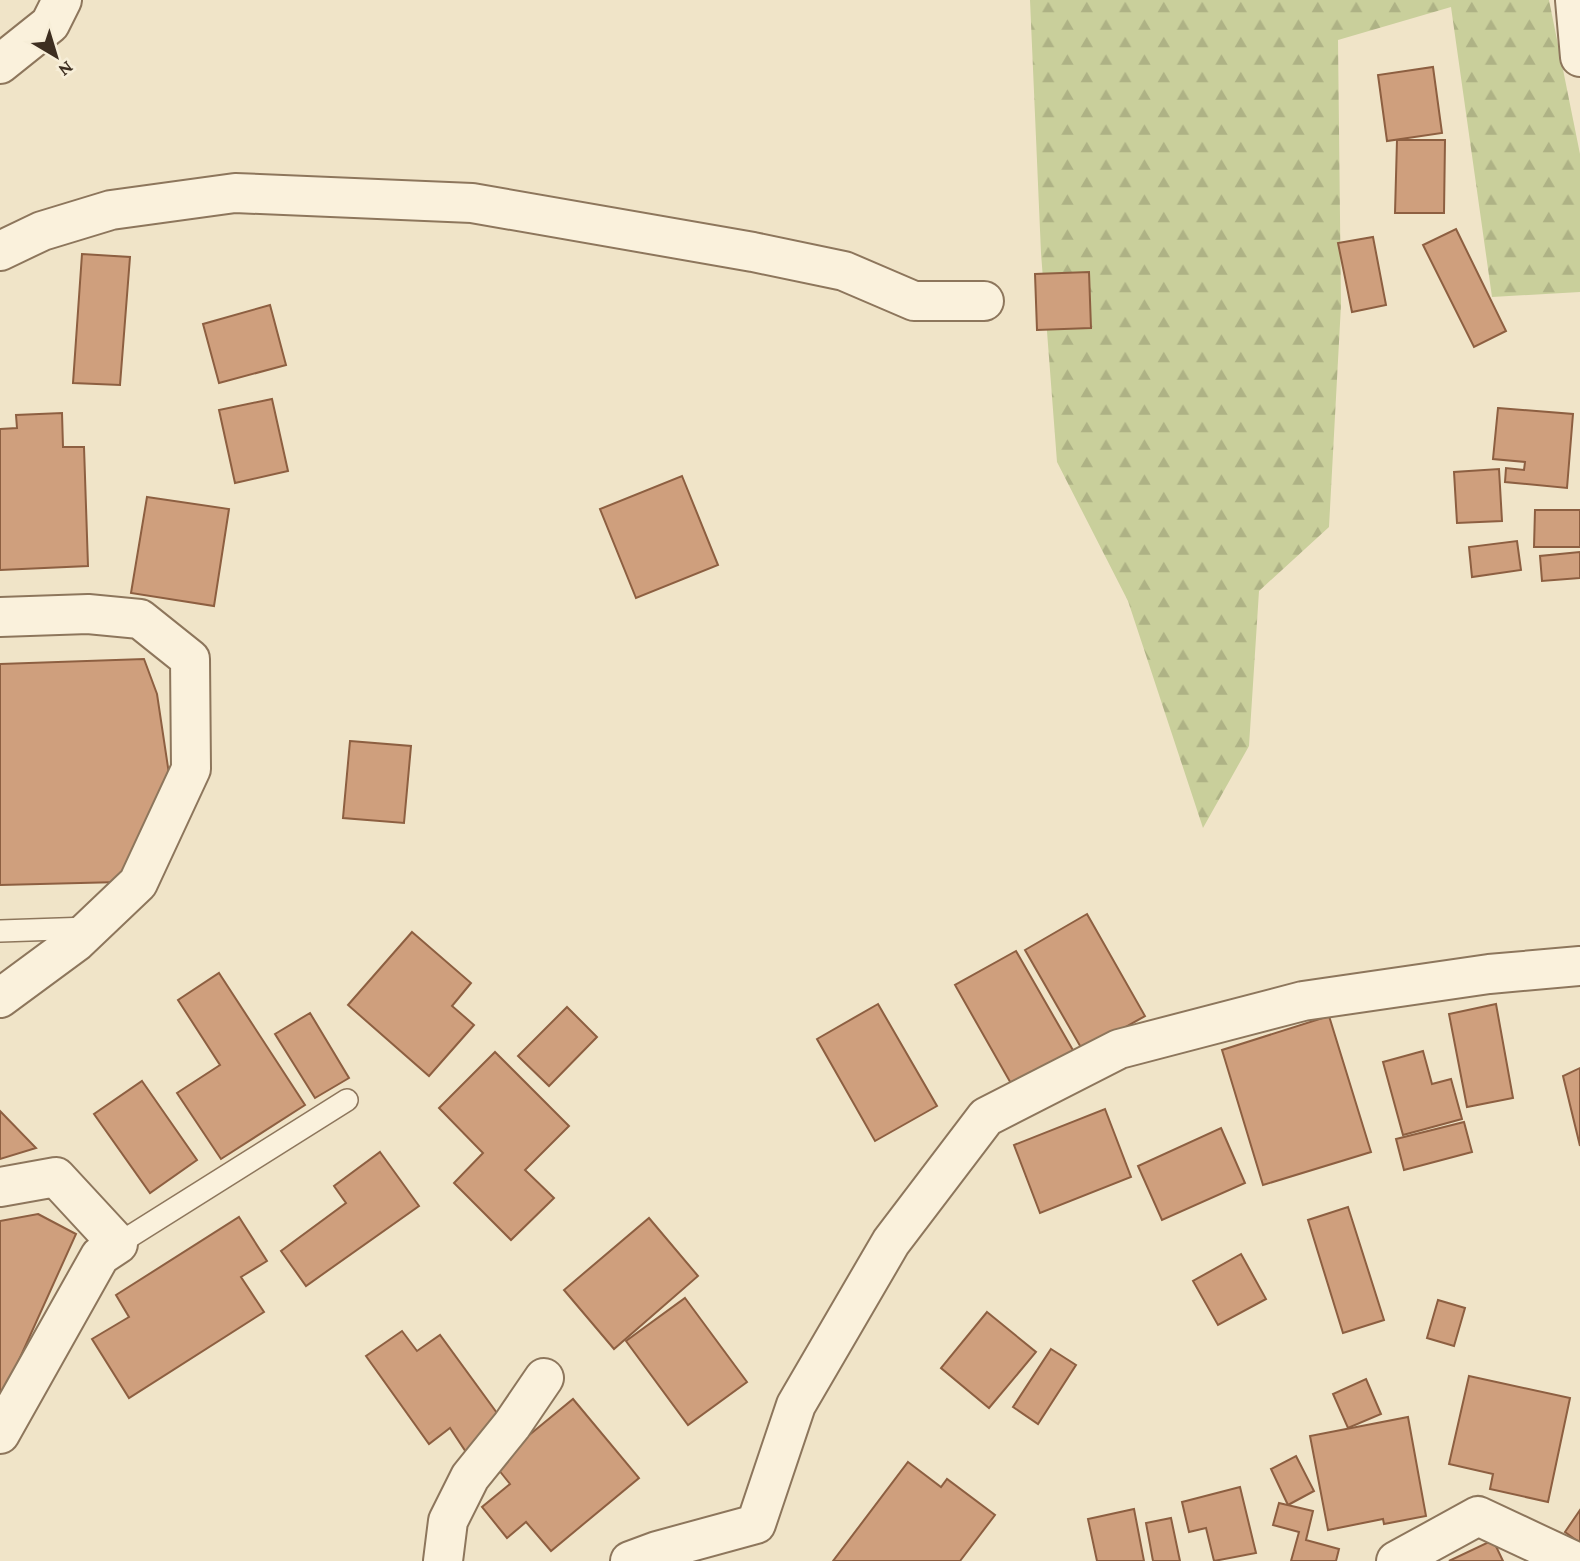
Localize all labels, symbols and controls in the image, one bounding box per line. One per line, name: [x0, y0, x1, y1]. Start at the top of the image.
north arrow: [21, 21, 91, 91]
text: N: [55, 57, 78, 81]

